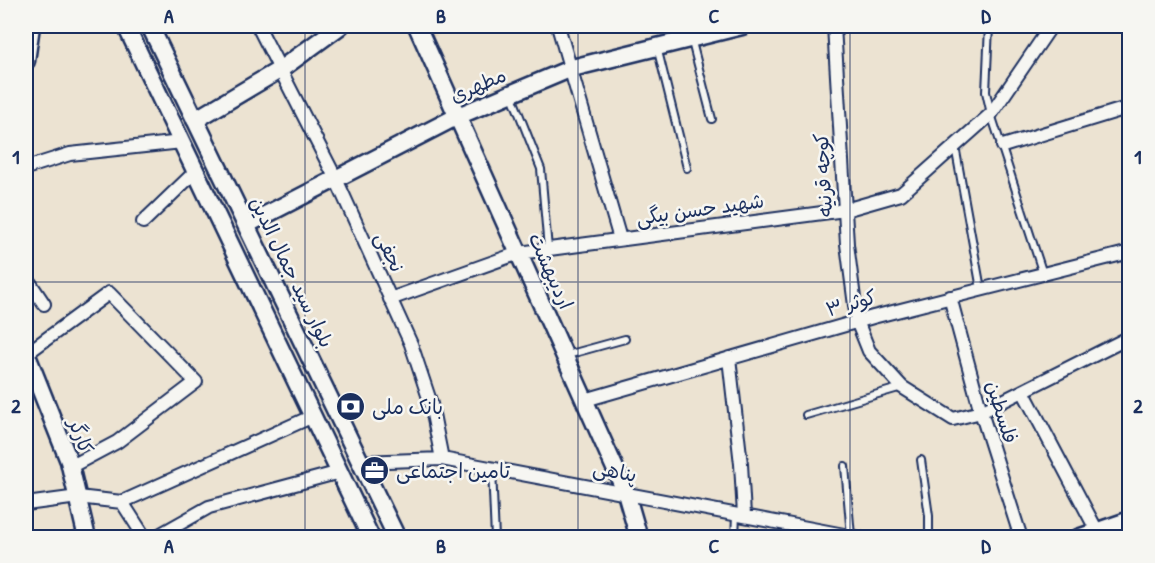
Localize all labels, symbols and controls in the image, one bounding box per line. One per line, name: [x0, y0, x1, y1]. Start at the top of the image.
text: A: [164, 2, 174, 29]
text: B: [436, 2, 446, 29]
text: C: [709, 2, 720, 29]
text: D: [981, 2, 991, 29]
street label: مطهری: [446, 61, 510, 108]
street label: کوچه قرنیه: [807, 132, 838, 218]
text: 1: [12, 143, 20, 170]
text: 1: [1134, 143, 1142, 170]
street label: شهید حسن بیگی: [634, 186, 766, 231]
street label: بلوار سید جمال الدین: [244, 192, 341, 352]
street label: نجفی: [369, 227, 411, 276]
street label: اردیبهشت: [523, 228, 580, 313]
street label: کوثر ۳: [822, 282, 879, 323]
street label: فلسطین: [980, 377, 1025, 447]
bank icon: بانک ملی: [335, 391, 367, 423]
text: 2: [11, 392, 21, 419]
text: 2: [1133, 392, 1143, 419]
place label: بانک ملی: [372, 393, 443, 420]
street label: کارگر: [62, 412, 100, 457]
street label: پناهی: [591, 453, 639, 488]
office icon: تامین اجتماعی: [359, 455, 391, 487]
place label: تامین اجتماعی: [396, 457, 510, 484]
text: A: [164, 532, 174, 559]
text: B: [436, 532, 446, 559]
text: C: [709, 532, 720, 559]
text: D: [981, 532, 991, 559]

